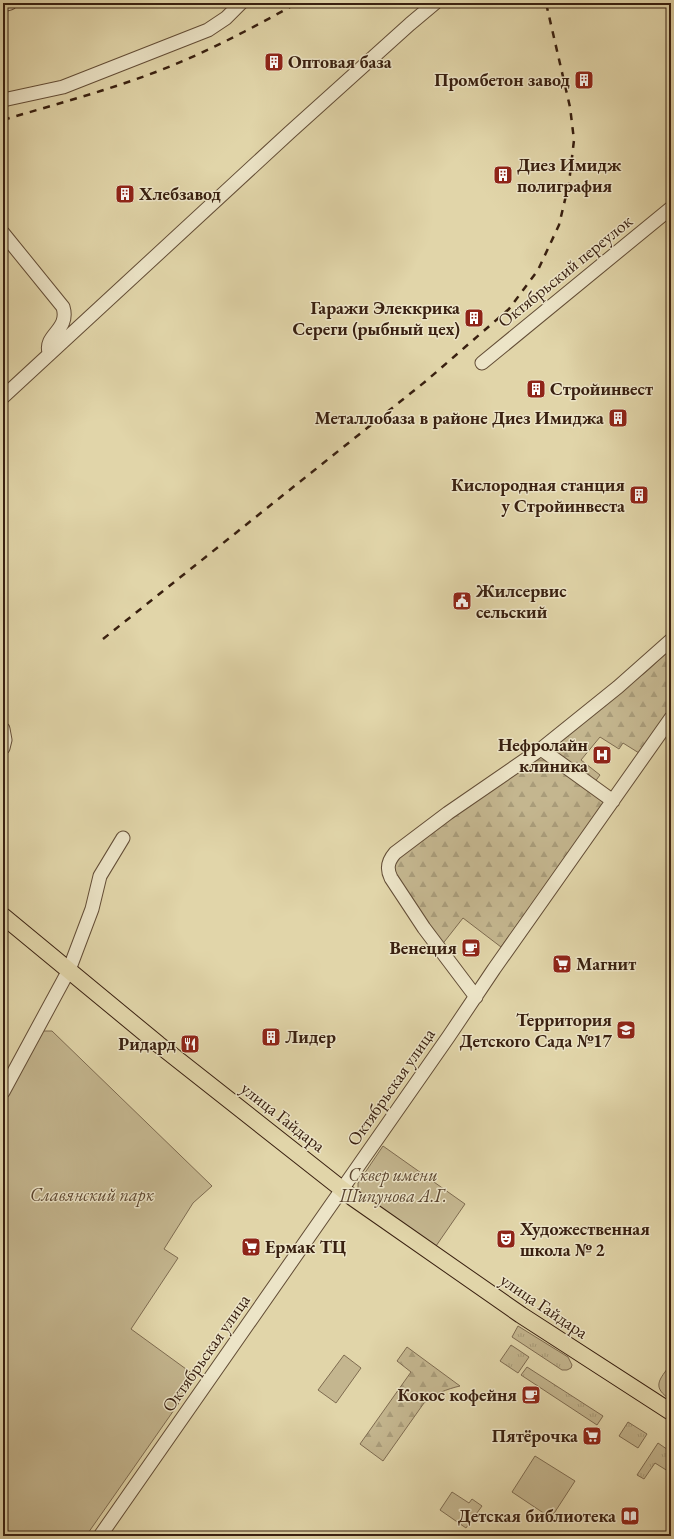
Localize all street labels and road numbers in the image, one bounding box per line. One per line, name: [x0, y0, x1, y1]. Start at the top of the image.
street label: Октябрьский переулок: [493, 209, 637, 332]
street label: Октябрьская улица: [341, 1023, 440, 1150]
street label: улица Гайдара: [236, 1076, 331, 1157]
street label: улица Гайдара: [496, 1268, 593, 1344]
street label: Октябрьская улица: [156, 1289, 255, 1416]

